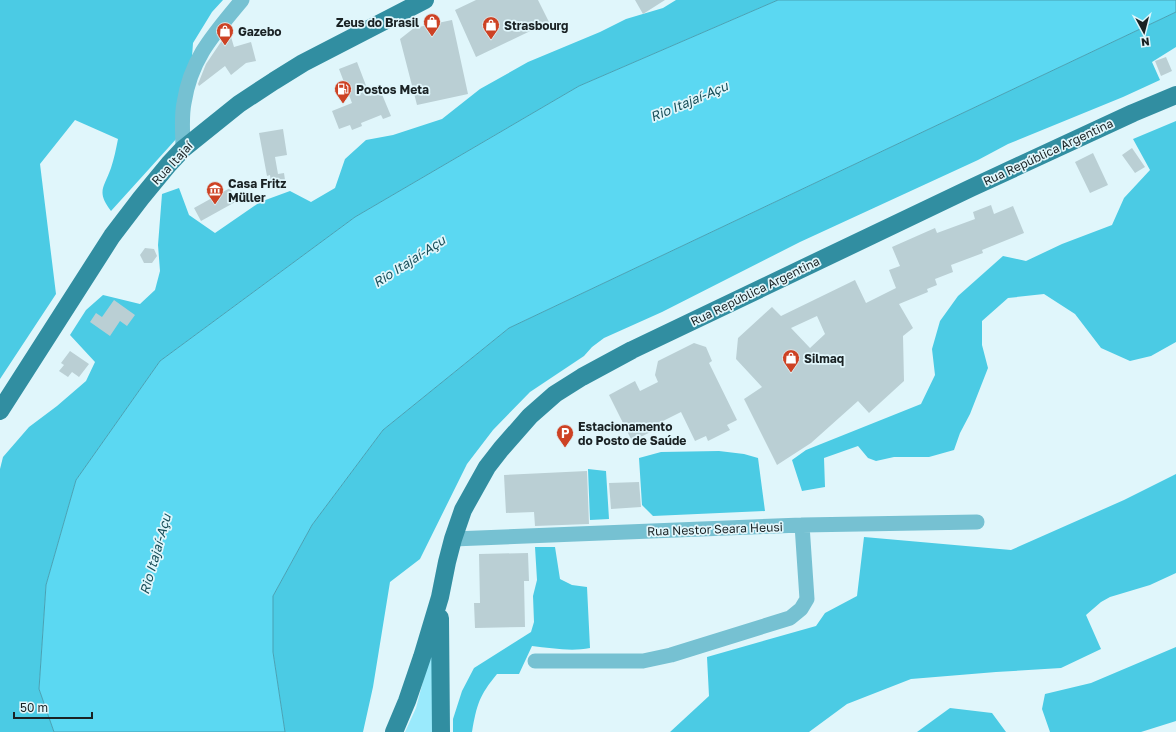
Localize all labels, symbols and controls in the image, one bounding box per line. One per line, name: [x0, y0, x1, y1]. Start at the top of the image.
shop icon: Zeus do Brasil: [422, 12, 442, 37]
north arrow: [1124, 12, 1164, 52]
place label: Zeus do Brasil: [336, 15, 419, 30]
shop icon: Strasbourg: [481, 15, 501, 40]
place label: Strasbourg: [504, 18, 569, 33]
shop icon: Gazebo: [215, 21, 235, 46]
place label: Gazebo: [238, 24, 282, 39]
text: N: [1140, 35, 1150, 49]
water label: Rio Itajaí-Açu: [648, 77, 731, 125]
fuel station icon: Postos Meta: [333, 79, 353, 104]
place label: Postos Meta: [356, 82, 429, 97]
street label: Rua República Argentina: [981, 115, 1115, 189]
street label: Rua Itajaí: [148, 138, 196, 188]
place label: Casa Fritz Müller: [228, 176, 286, 205]
museum icon: Casa Fritz Müller: [205, 180, 225, 205]
water label: Rio Itajaí-Açu: [370, 231, 449, 290]
street label: Rua República Argentina: [688, 253, 822, 329]
shop icon: Silmaq: [781, 348, 801, 373]
place label: Silmaq: [804, 351, 844, 366]
place label: Estacionamento do Posto de Saúde: [578, 419, 686, 448]
parking icon: Estacionamento do Posto de Saúde: [555, 423, 575, 448]
water label: Rio Itajaí-Açu: [136, 511, 174, 596]
street label: Rua Nestor Seara Heusi: [647, 519, 783, 539]
scale bar: [14, 694, 92, 720]
text: 50 m: [20, 700, 48, 715]

